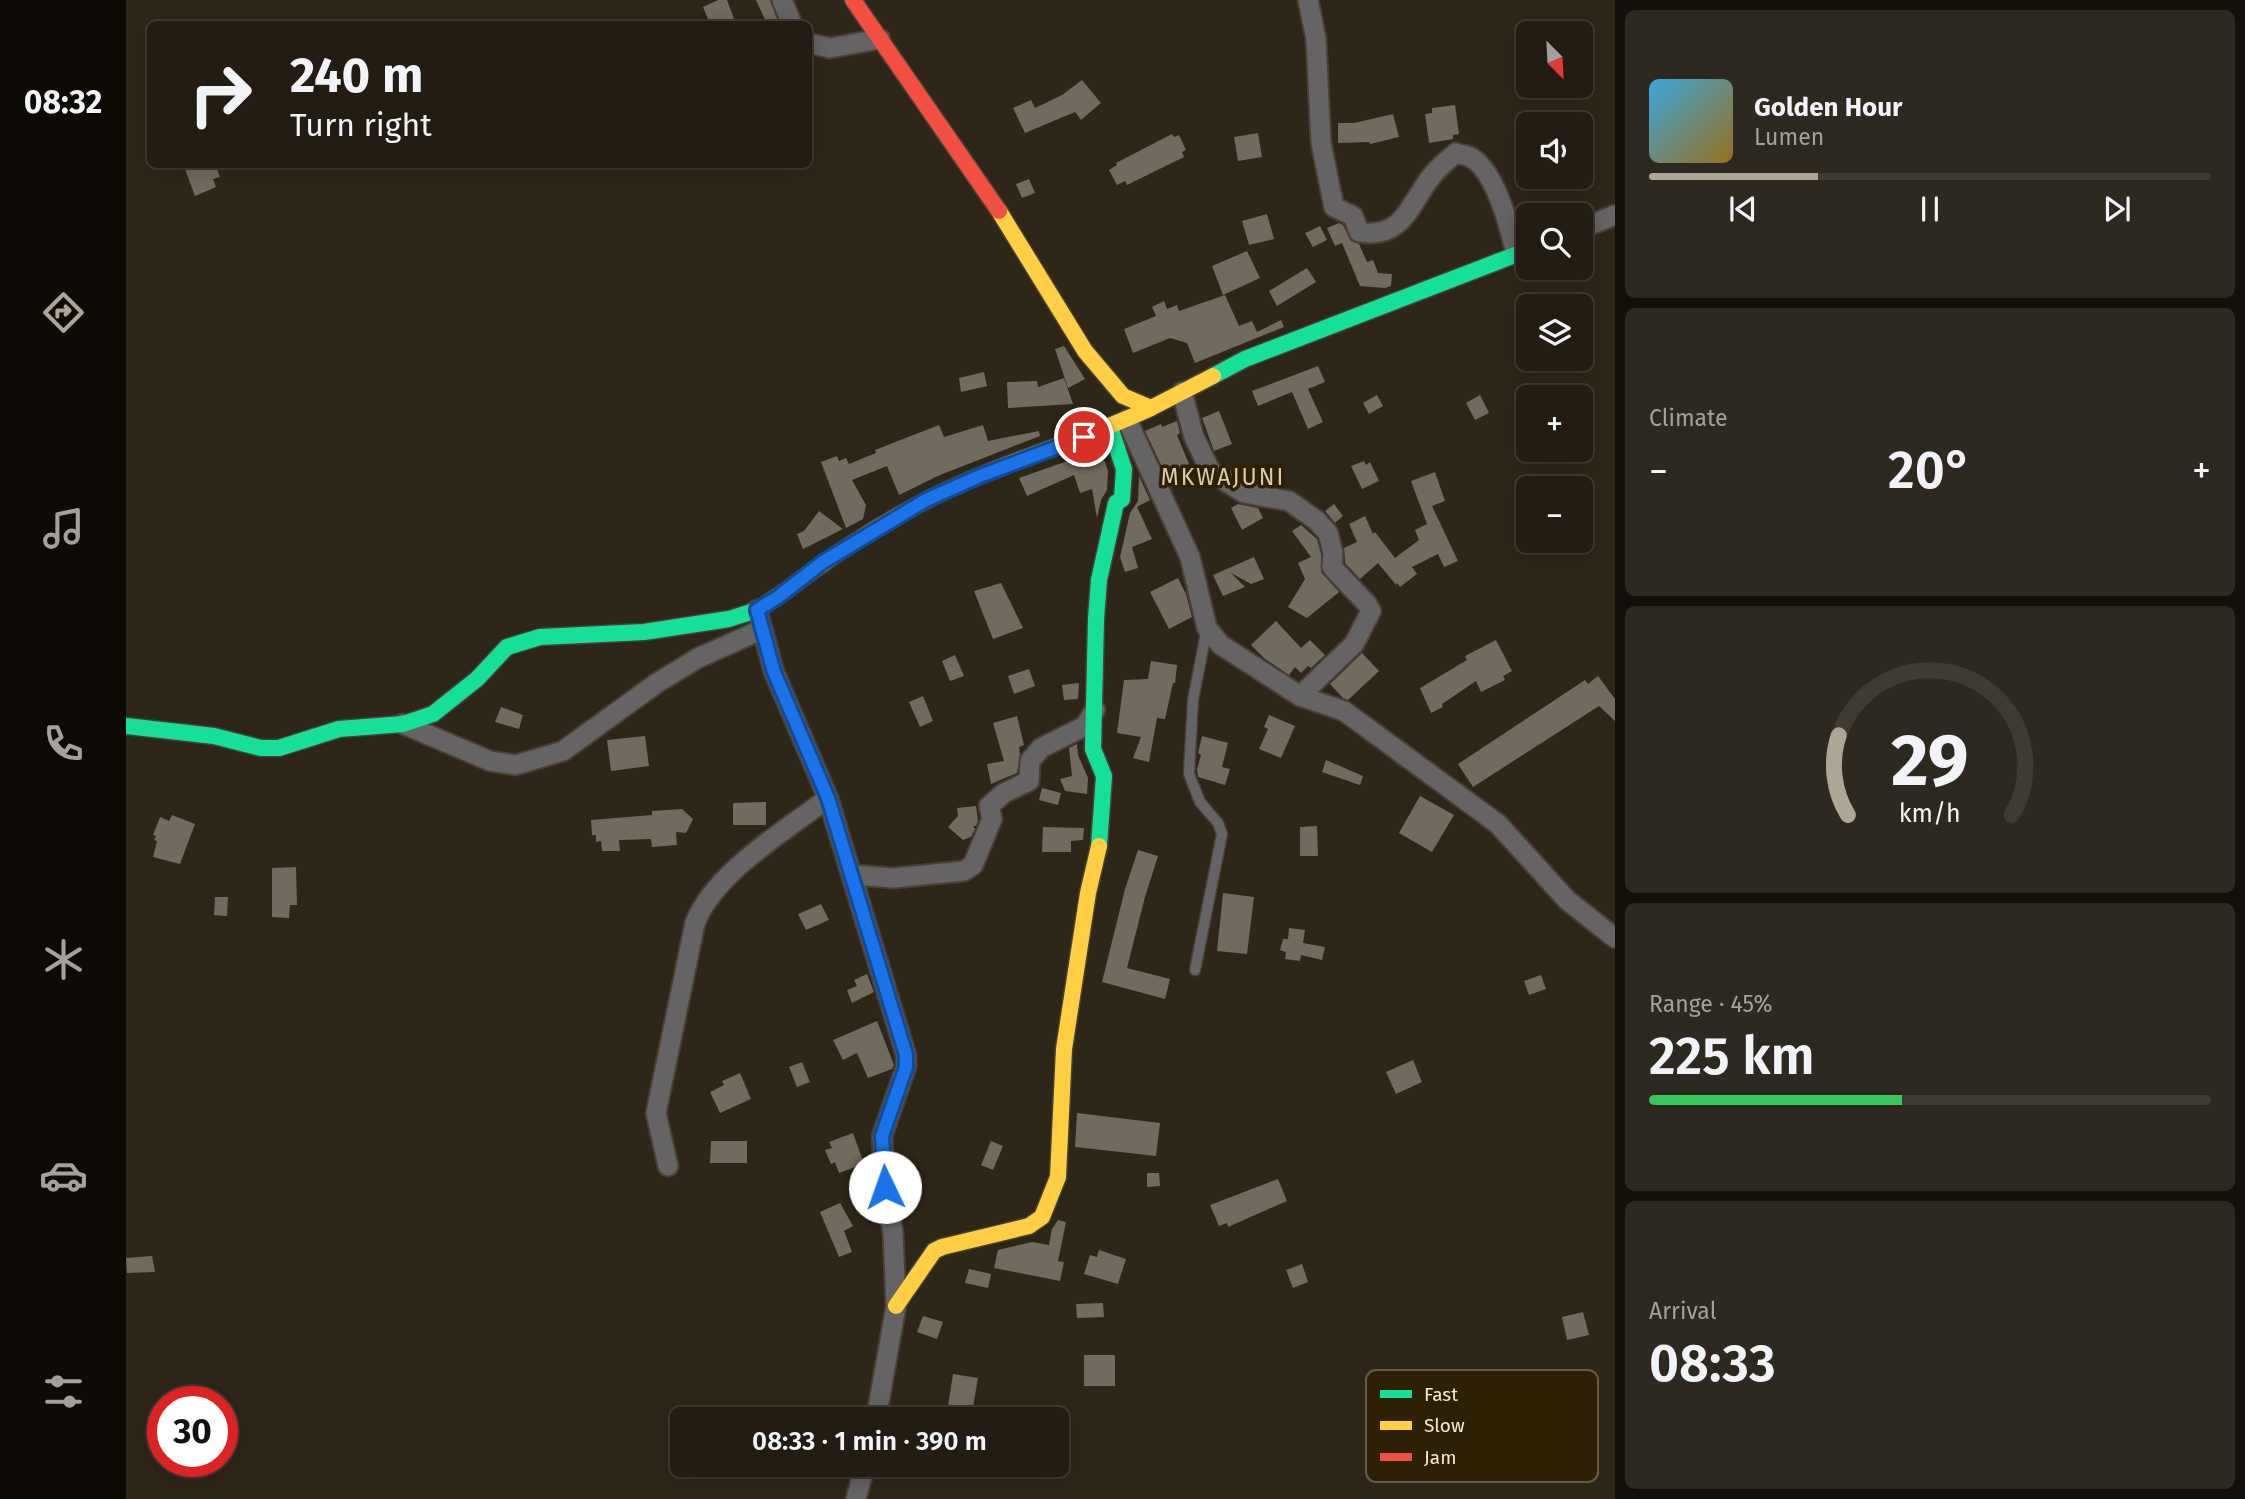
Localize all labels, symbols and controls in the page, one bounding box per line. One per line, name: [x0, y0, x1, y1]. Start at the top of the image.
north arrow: [1516, 21, 1592, 98]
map controls: [1516, 21, 1593, 553]
text: 240 m: [290, 46, 423, 105]
icon: right: [175, 49, 266, 140]
text: 08:32: [24, 83, 102, 121]
text: Golden Hour: [1754, 92, 1902, 123]
text: Turn right: [290, 106, 432, 144]
button: sound: [1516, 112, 1593, 189]
text: Lumen: [1754, 123, 1824, 151]
icon: previous: [1724, 190, 1762, 228]
icon: pause: [1911, 190, 1949, 228]
icon: next: [2098, 190, 2136, 228]
button: search: [1516, 203, 1593, 280]
icon: directions: [39, 288, 88, 337]
button: layers: [1516, 294, 1593, 371]
button: +: [1516, 385, 1593, 462]
text: Climate: [1649, 404, 1728, 432]
pin: [1054, 407, 1114, 467]
icon: arrive: [1065, 418, 1103, 456]
text: 20°: [1888, 439, 1972, 502]
text: −: [1649, 448, 1668, 494]
text: +: [2192, 448, 2211, 494]
district label: MKWAJUNI: [1161, 463, 1285, 491]
button: −: [1516, 476, 1593, 553]
icon: music: [39, 504, 88, 553]
text: 29: [1891, 718, 1969, 805]
icon: phone: [39, 719, 88, 768]
text: km/h: [1899, 799, 1961, 829]
icon: climate: [39, 935, 88, 984]
text: Range · 45%: [1649, 990, 1773, 1018]
text: 225 km: [1649, 1025, 1815, 1088]
position arrow: [848, 1150, 922, 1224]
icon: car: [39, 1151, 88, 1200]
text: Arrival: [1649, 1297, 1716, 1325]
text: 08:33: [1649, 1332, 1776, 1395]
icon: filters: [39, 1367, 88, 1416]
legend: [1366, 1370, 1598, 1482]
text: Fast: [1424, 1383, 1458, 1406]
speed limit sign: 30: [147, 1386, 238, 1477]
text: Slow: [1424, 1414, 1465, 1437]
text: 08:33 · 1 min · 390 m: [752, 1426, 987, 1457]
text: Jam: [1424, 1446, 1456, 1469]

